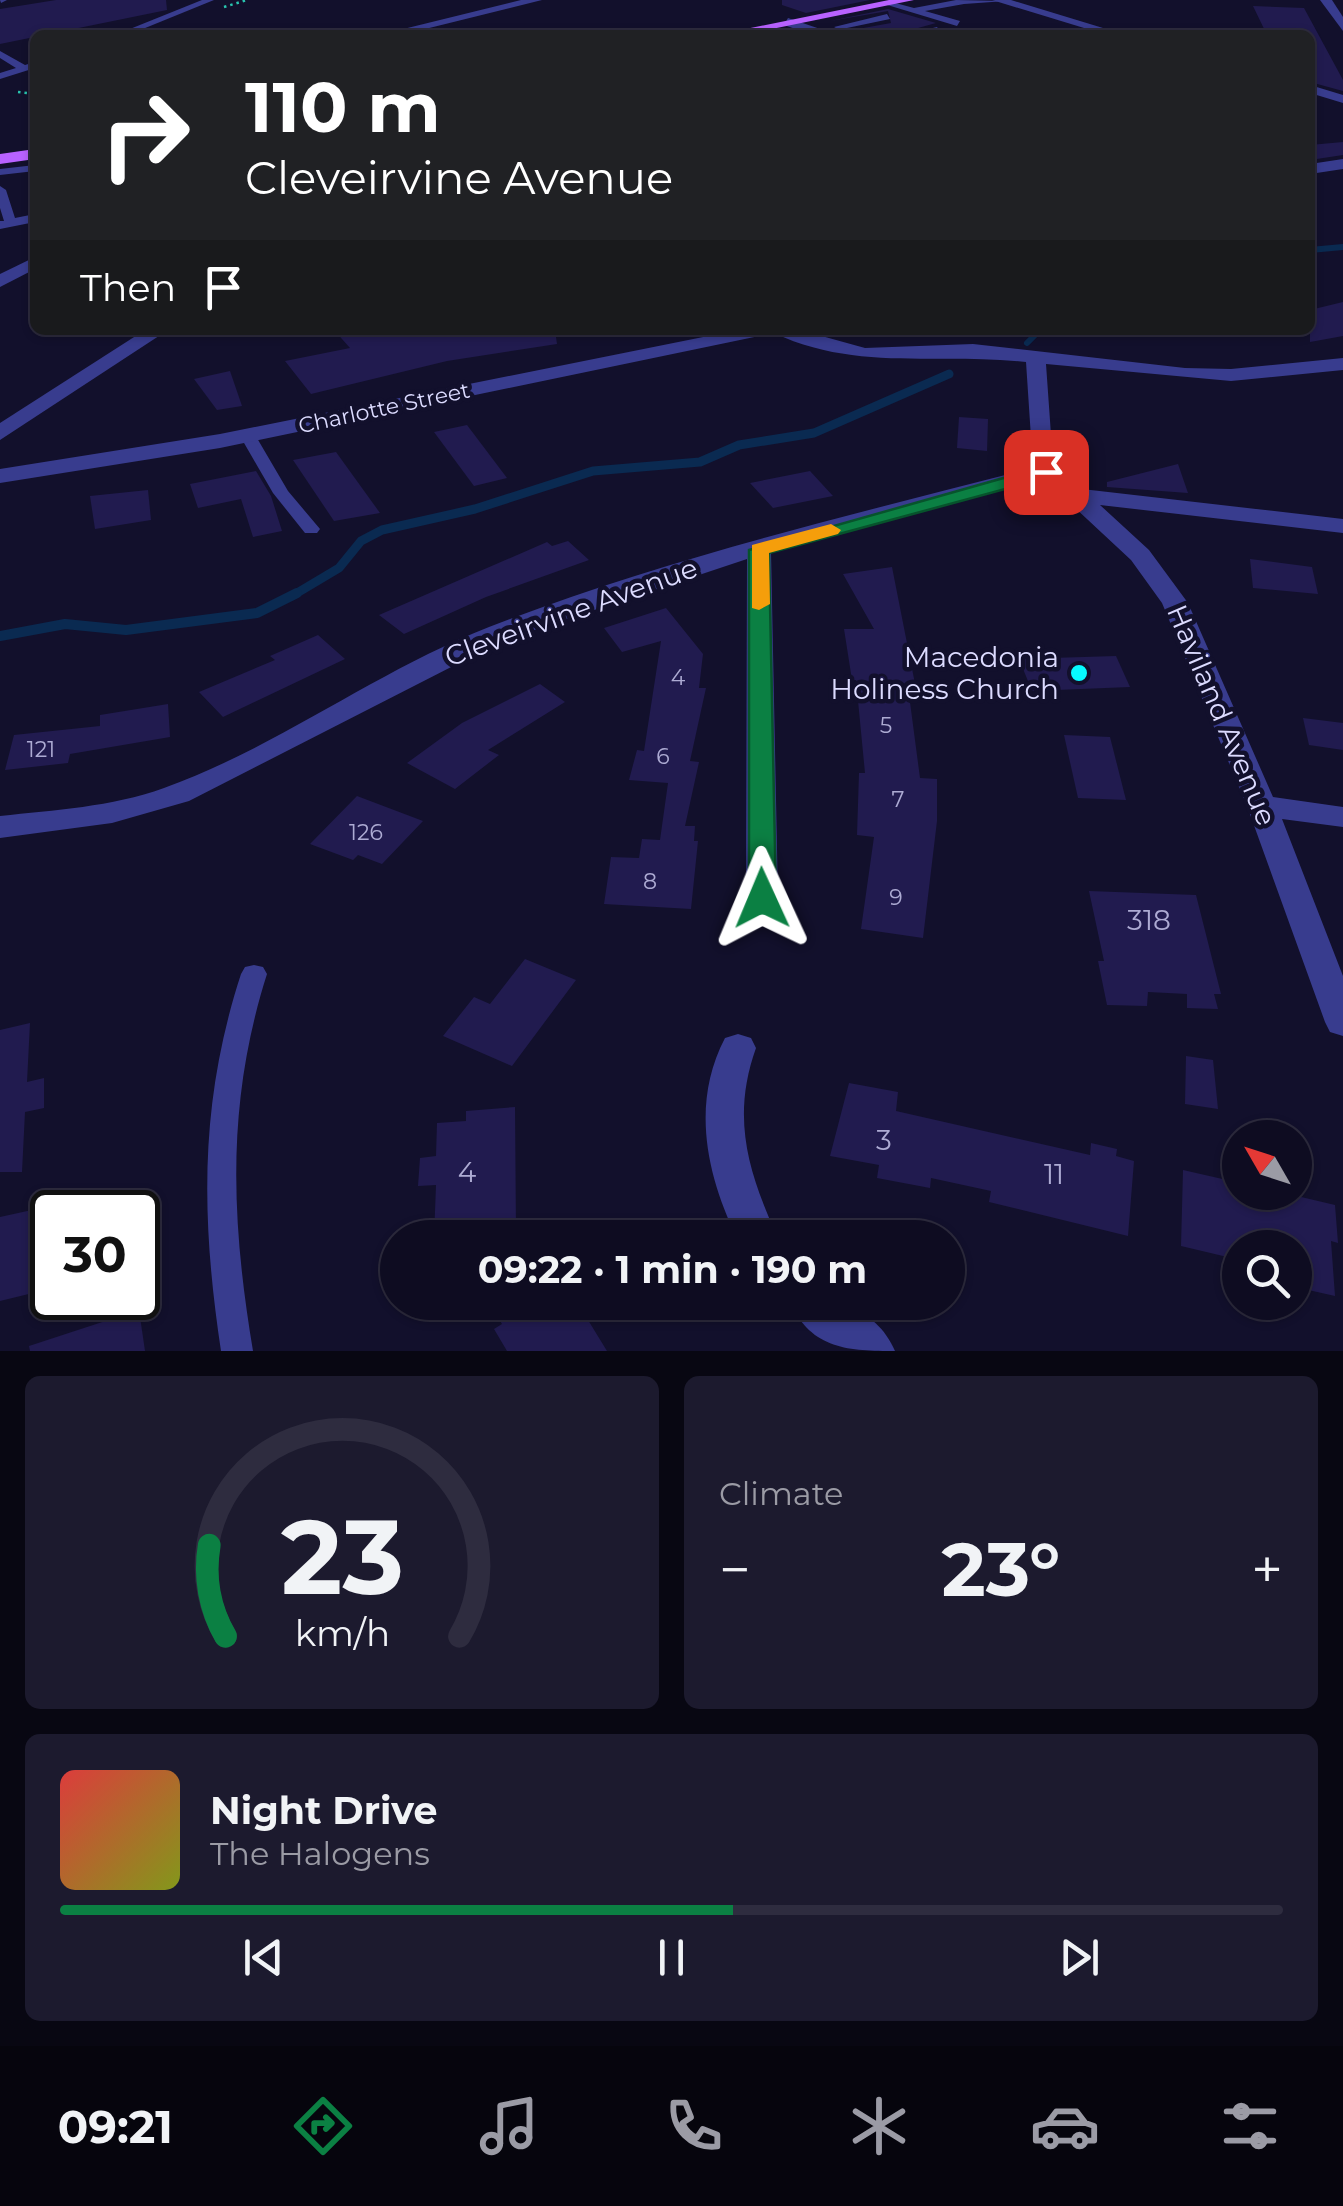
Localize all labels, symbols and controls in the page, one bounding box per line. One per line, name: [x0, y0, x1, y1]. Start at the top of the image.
text: 110 m: [245, 64, 441, 150]
icon: right: [80, 70, 210, 200]
text: Cleveirvine Avenue: [245, 150, 673, 205]
icon: arrive: [196, 260, 251, 315]
text: Then: [80, 264, 176, 311]
street label: Charlotte Street: [296, 377, 472, 439]
pin: [1004, 430, 1089, 515]
icon: arrive: [1019, 445, 1074, 500]
street label: Cleveirvine Avenue: [440, 550, 702, 674]
street label: Haviland Avenue: [1160, 599, 1284, 831]
place label: Macedonia Holiness Church: [830, 640, 1059, 706]
marker: Macedonia Holiness Church: [1068, 662, 1090, 684]
house number: 4: [671, 664, 686, 691]
house number: 5: [880, 712, 892, 739]
house number: 121: [27, 736, 55, 763]
house number: 6: [656, 743, 670, 770]
house number: 7: [892, 786, 905, 813]
house number: 126: [349, 819, 383, 846]
position arrow: [710, 846, 814, 950]
house number: 8: [643, 868, 657, 895]
house number: 9: [889, 884, 903, 911]
house number: 318: [1127, 903, 1171, 937]
north arrow: [1222, 1120, 1312, 1210]
map controls: [1222, 1120, 1312, 1320]
house number: 3: [876, 1123, 892, 1157]
house number: 4: [458, 1155, 477, 1189]
house number: 11: [1044, 1157, 1064, 1191]
speed limit sign: 30: [30, 1190, 160, 1320]
button: search: [1222, 1230, 1312, 1320]
text: 09:22 · 1 min · 190 m: [478, 1246, 867, 1293]
text: Climate: [719, 1474, 843, 1513]
text: 23: [281, 1493, 403, 1620]
text: 23°: [942, 1523, 1060, 1615]
text: −: [719, 1536, 751, 1603]
text: +: [1251, 1536, 1283, 1603]
text: km/h: [294, 1611, 390, 1655]
text: Night Drive: [210, 1787, 437, 1834]
text: The Halogens: [210, 1834, 430, 1873]
icon: previous: [236, 1930, 291, 1985]
icon: pause: [644, 1930, 699, 1985]
icon: next: [1052, 1930, 1107, 1985]
icon: directions: [288, 2091, 358, 2161]
icon: music: [474, 2091, 544, 2161]
icon: phone: [659, 2091, 729, 2161]
icon: climate: [844, 2091, 914, 2161]
icon: car: [1030, 2091, 1100, 2161]
icon: filters: [1215, 2091, 1285, 2161]
text: 09:21: [58, 2099, 173, 2154]

